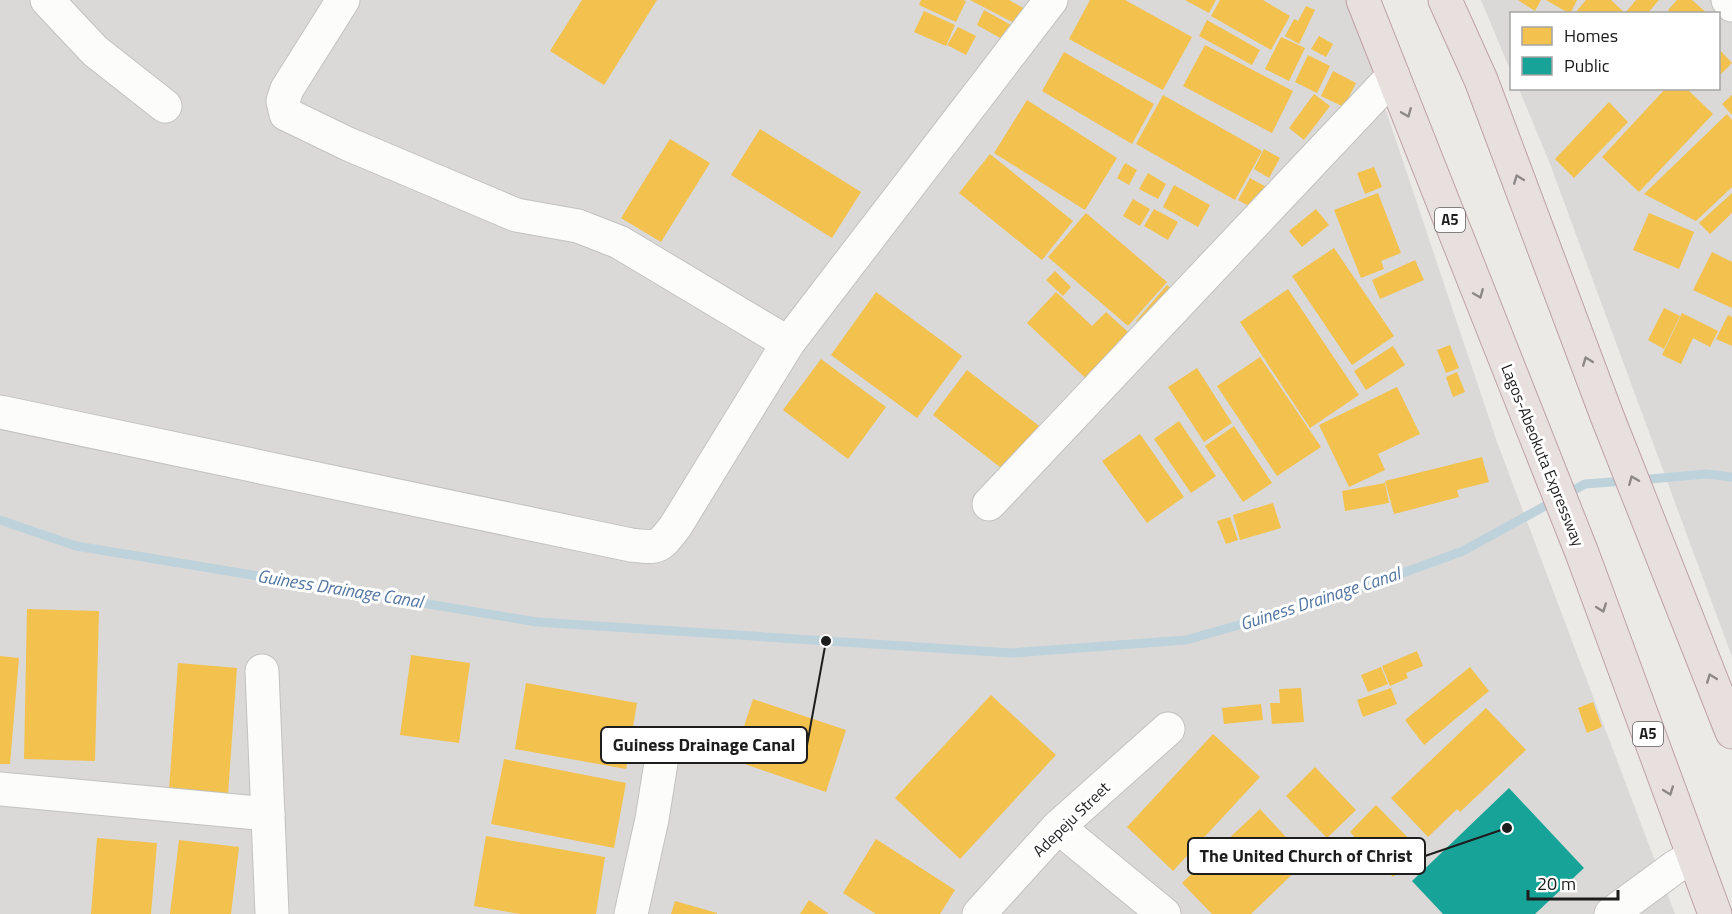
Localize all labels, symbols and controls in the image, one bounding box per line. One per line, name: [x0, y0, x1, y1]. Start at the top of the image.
legend: [1510, 12, 1720, 90]
text: Homes: [1564, 22, 1618, 49]
text: Public: [1564, 52, 1610, 79]
one-way arrow: [1400, 107, 1412, 118]
one-way arrow: [1513, 174, 1525, 185]
road number: A5: [1435, 208, 1465, 232]
one-way arrow: [1472, 288, 1484, 299]
one-way arrow: [1581, 356, 1594, 367]
street label: Lagos-Abeokuta Expressway: [1495, 360, 1591, 550]
one-way arrow: [1628, 475, 1640, 486]
water label: Guiness Drainage Canal: [1236, 559, 1406, 637]
water label: Guiness Drainage Canal: [255, 562, 427, 615]
one-way arrow: [1594, 602, 1607, 613]
one-way arrow: [1705, 673, 1718, 683]
road number: A5: [1633, 722, 1663, 746]
callout: Guiness Drainage Canal: [601, 727, 807, 763]
text: Guiness Drainage Canal: [613, 731, 795, 758]
street label: Adepeju Street: [1027, 776, 1115, 862]
one-way arrow: [1662, 785, 1674, 796]
callout: The United Church of Christ: [1188, 838, 1425, 874]
text: The United Church of Christ: [1200, 842, 1413, 869]
scale bar: [1528, 863, 1618, 901]
text: 20 m: [1537, 870, 1576, 897]

